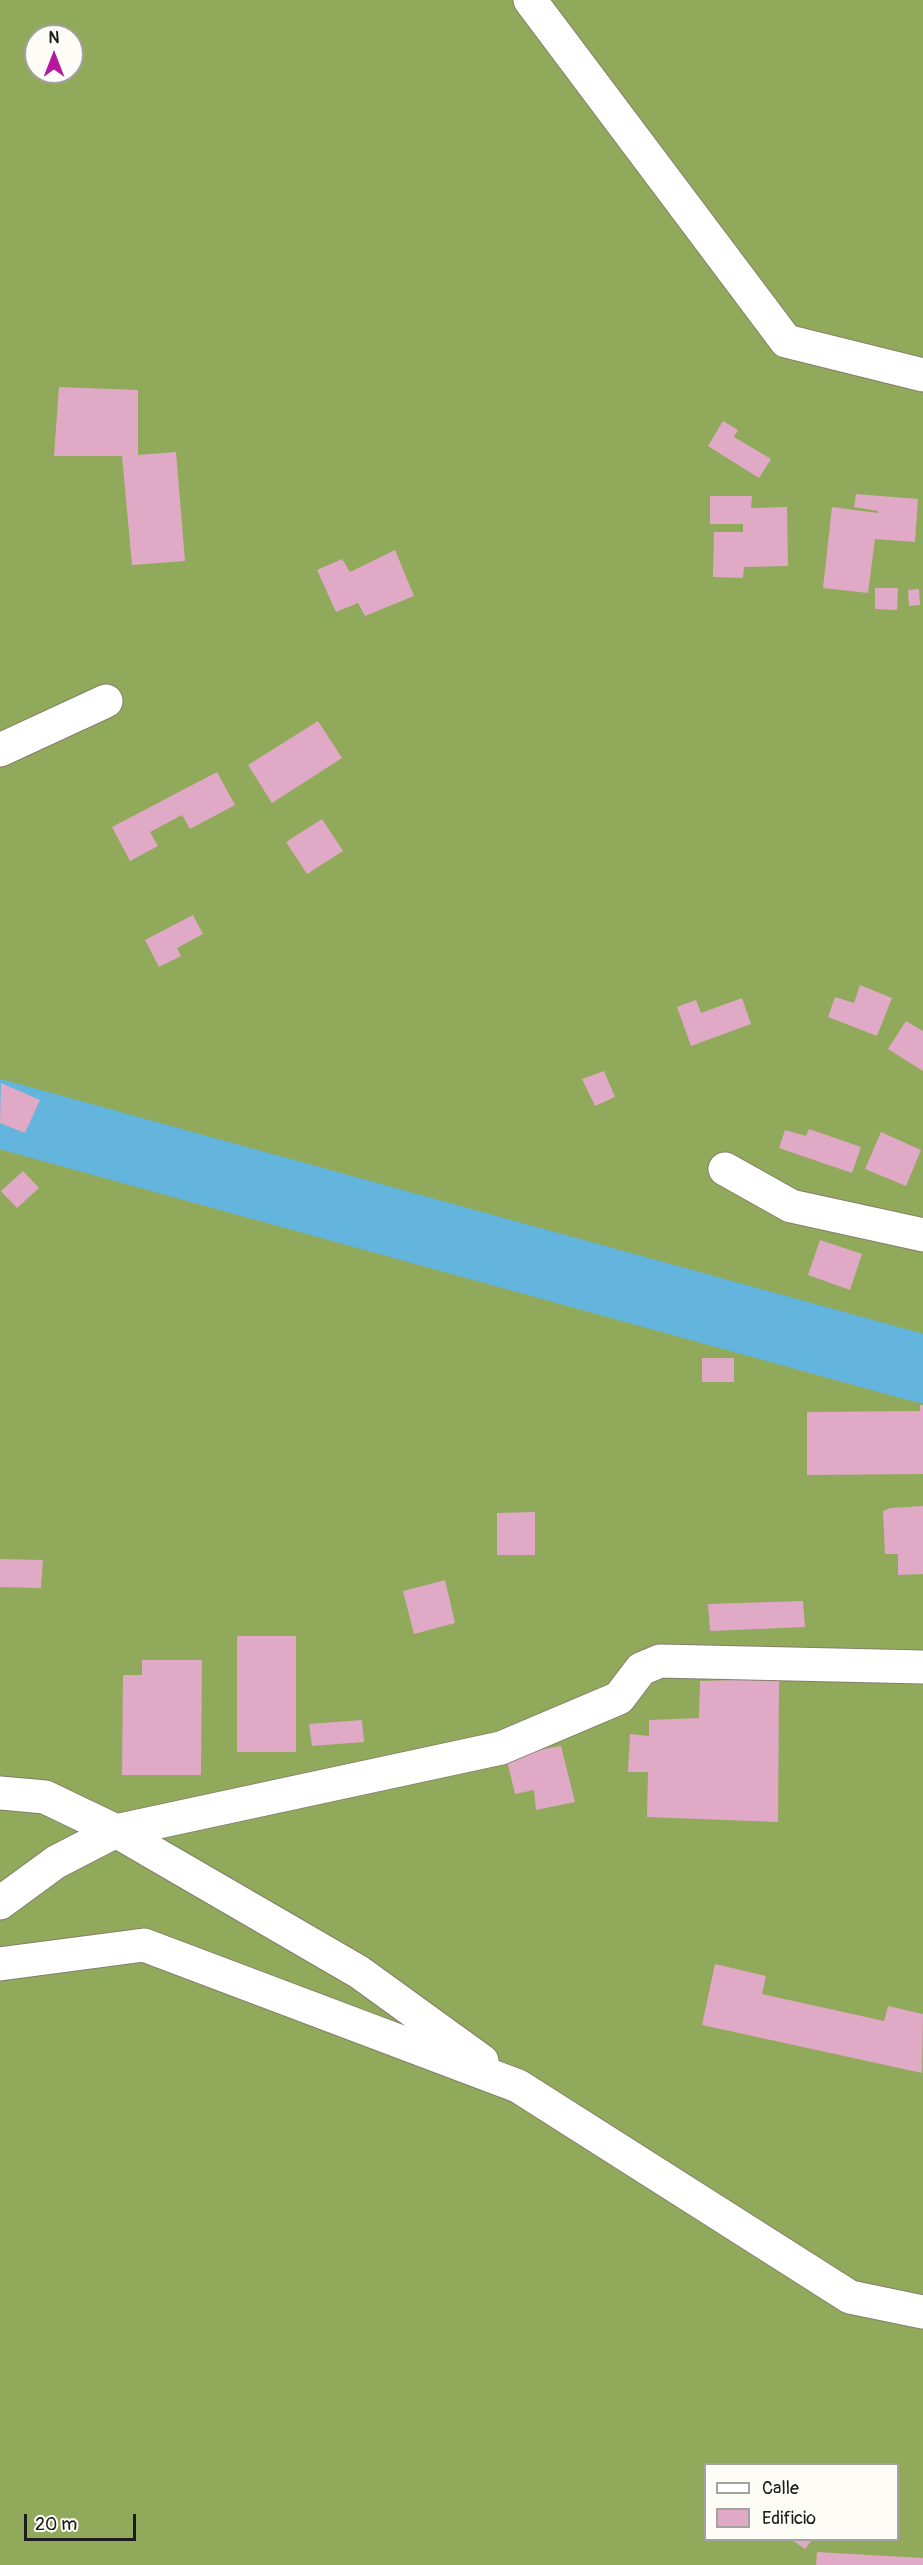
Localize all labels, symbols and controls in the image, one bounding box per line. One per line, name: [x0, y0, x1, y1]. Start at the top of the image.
north arrow: [24, 24, 84, 84]
text: N: [49, 28, 59, 48]
legend: [704, 2463, 899, 2541]
text: Calle: [762, 2477, 799, 2500]
scale bar: [27, 2502, 140, 2540]
text: Edificio: [762, 2507, 816, 2530]
text: 20 m: [35, 2513, 77, 2536]

